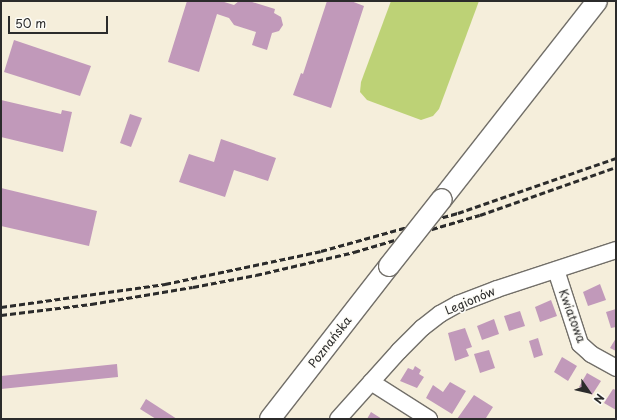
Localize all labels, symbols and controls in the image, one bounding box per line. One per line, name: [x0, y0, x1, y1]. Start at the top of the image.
scale bar: [10, 8, 110, 34]
text: 50 m: [15, 14, 46, 32]
street label: Legionów: [443, 284, 497, 318]
street label: Kwiatowa: [556, 287, 588, 345]
street label: Poznańska: [305, 313, 355, 371]
north arrow: [569, 372, 609, 412]
text: N: [590, 391, 609, 407]

